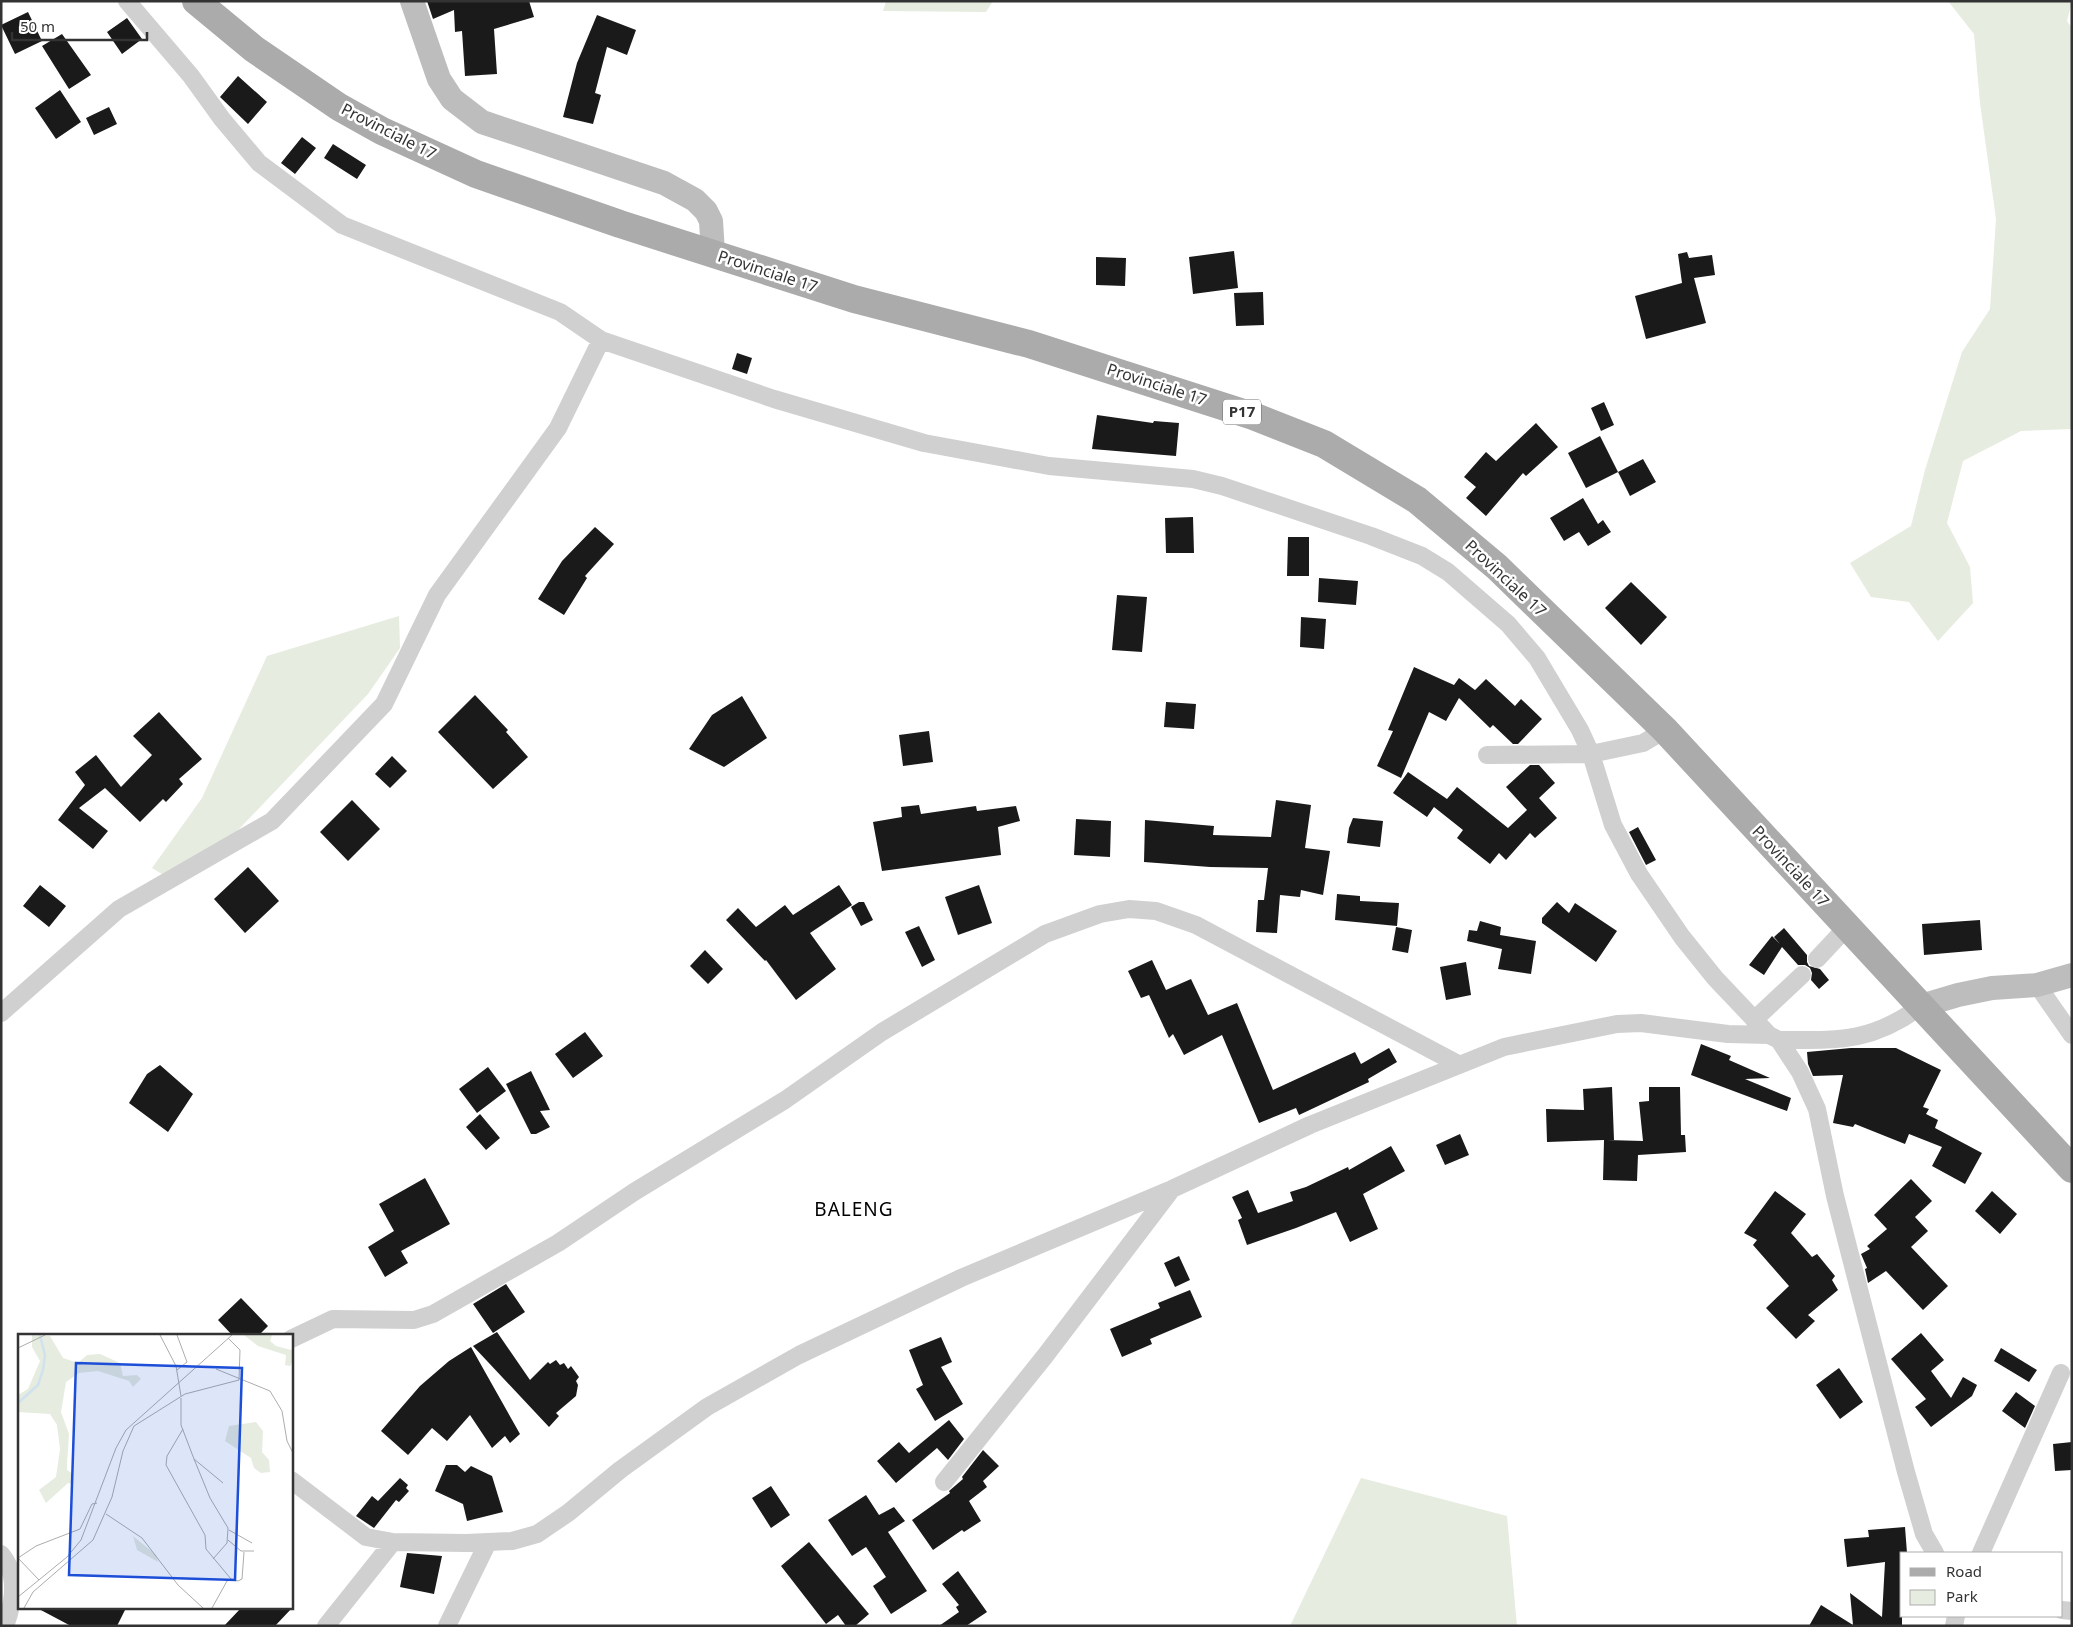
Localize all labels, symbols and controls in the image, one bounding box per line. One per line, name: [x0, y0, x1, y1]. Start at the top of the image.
scale bar: [12, 10, 148, 42]
text: 50 m: [20, 16, 55, 36]
street label: Provinciale 17: [338, 98, 440, 164]
street label: Provinciale 17: [715, 244, 821, 298]
street label: Provinciale 17: [1104, 357, 1210, 411]
road number: P17: [1223, 400, 1261, 424]
street label: Provinciale 17: [1461, 535, 1551, 621]
street label: Provinciale 17: [1748, 821, 1834, 911]
district label: BALENG: [814, 1196, 894, 1222]
inset map: [18, 1334, 292, 1610]
legend: [1900, 1552, 2063, 1617]
text: Road: [1946, 1561, 1982, 1581]
text: Park: [1946, 1586, 1978, 1606]

